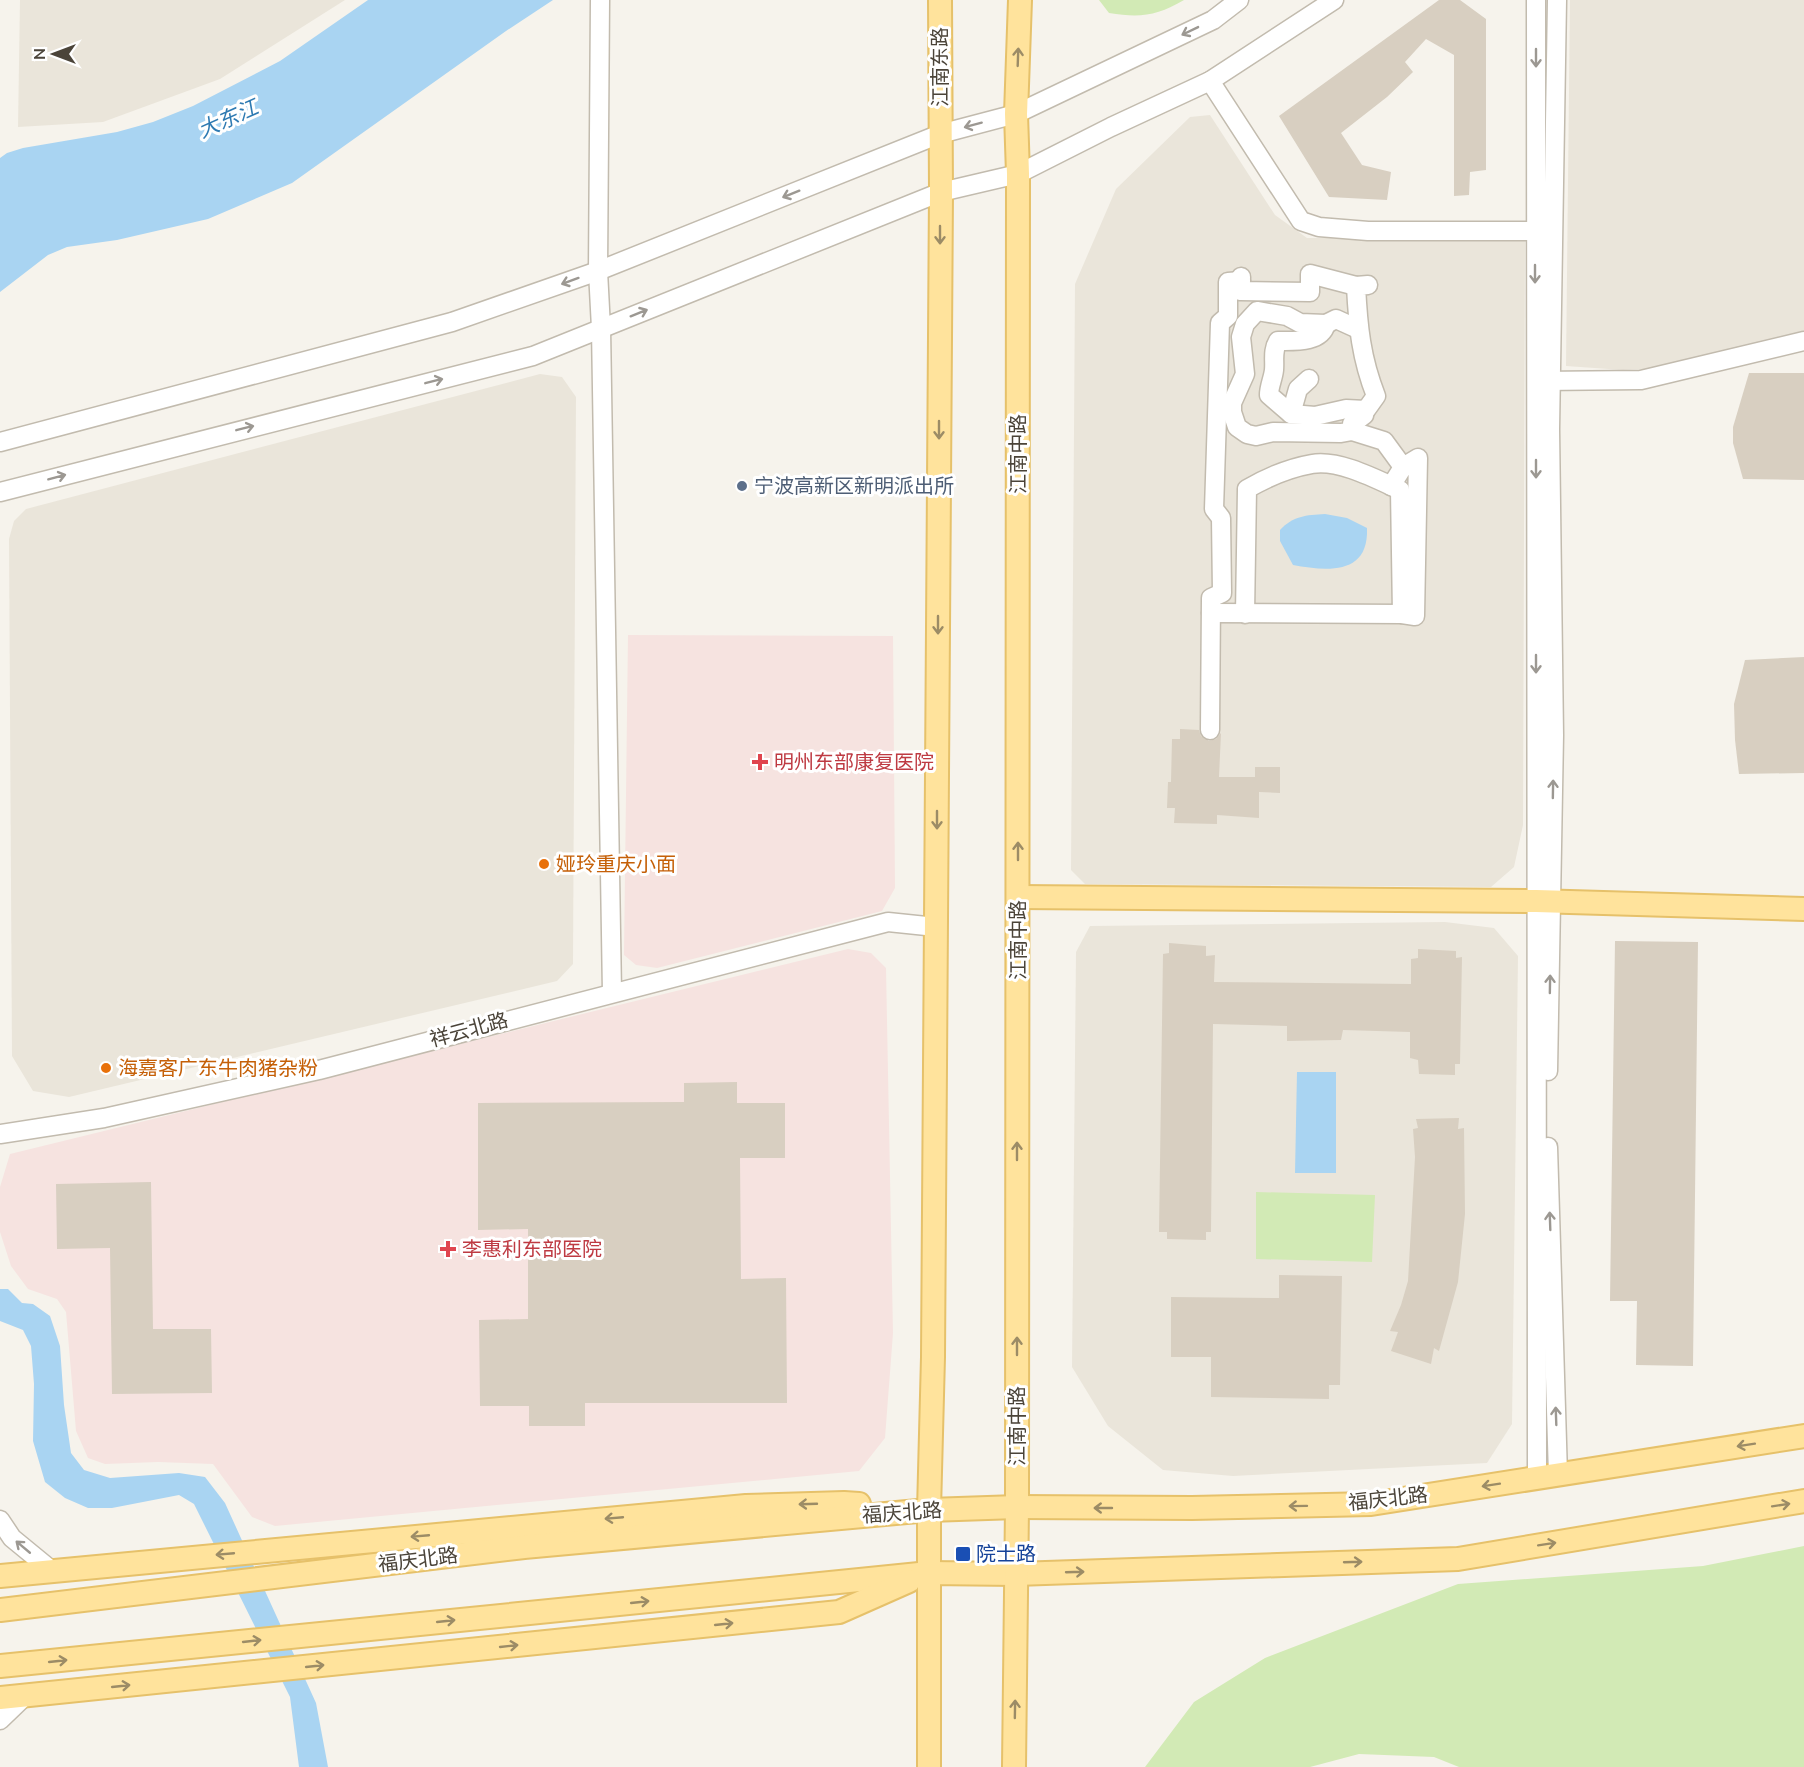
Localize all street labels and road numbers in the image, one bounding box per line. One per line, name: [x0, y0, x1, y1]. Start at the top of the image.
street label: 江南东路: [927, 27, 954, 107]
street label: 江南中路: [1005, 414, 1032, 494]
street label: 江南中路: [1005, 900, 1032, 980]
street label: 祥云北路: [427, 1007, 511, 1053]
street label: 江南中路: [1004, 1386, 1031, 1466]
street label: 福庆北路: [1347, 1481, 1429, 1517]
street label: 福庆北路: [861, 1497, 943, 1529]
street label: 福庆北路: [377, 1542, 459, 1578]

